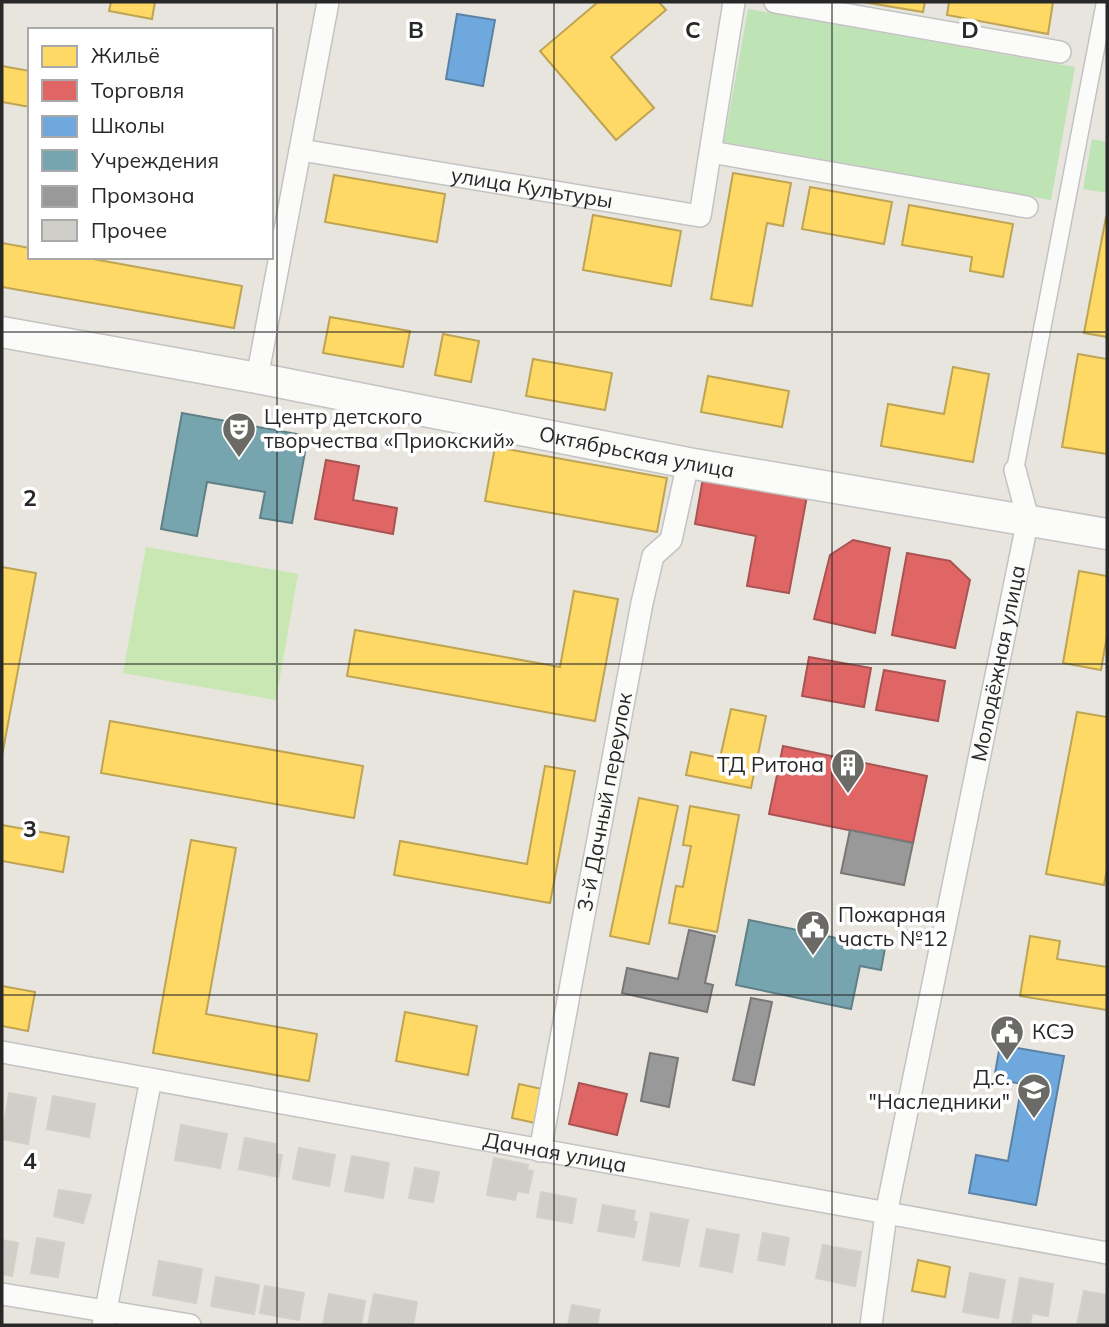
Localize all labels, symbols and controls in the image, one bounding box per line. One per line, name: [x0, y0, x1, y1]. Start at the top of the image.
text: B: [408, 15, 424, 44]
text: C: [685, 15, 701, 44]
text: D: [961, 15, 979, 44]
legend: [28, 28, 273, 259]
text: Жильё: [91, 42, 160, 68]
text: Торговля: [91, 77, 184, 103]
text: Школы: [91, 112, 165, 138]
text: Учреждения: [90, 147, 219, 173]
street label: улица Культуры: [449, 161, 615, 213]
text: Промзона: [91, 182, 194, 208]
text: Прочее: [91, 217, 167, 243]
place label: Центр детского творчества «Приокский»: [264, 403, 514, 453]
theatre icon: Центр детского творчества «Приокский»: [220, 410, 258, 459]
street label: Октябрьская улица: [537, 420, 736, 483]
text: 2: [23, 483, 37, 512]
street label: Молодёжная улица: [965, 563, 1030, 764]
street label: 3-й Дачный переулок: [571, 689, 637, 913]
building icon: ТД Ритона: [829, 746, 867, 795]
place label: ТД Ритона: [717, 751, 824, 777]
text: 3: [23, 814, 37, 843]
place label: Пожарная часть №12: [838, 901, 948, 951]
public building icon: Пожарная часть №12: [794, 908, 832, 957]
public building icon: КСЭ: [988, 1013, 1026, 1062]
place label: КСЭ: [1032, 1018, 1075, 1044]
place label: Д.с. "Наследники": [868, 1064, 1010, 1114]
school or university icon: Д.с. "Наследники": [1015, 1071, 1053, 1120]
street label: Дачная улица: [481, 1126, 629, 1177]
text: 4: [23, 1146, 37, 1175]

